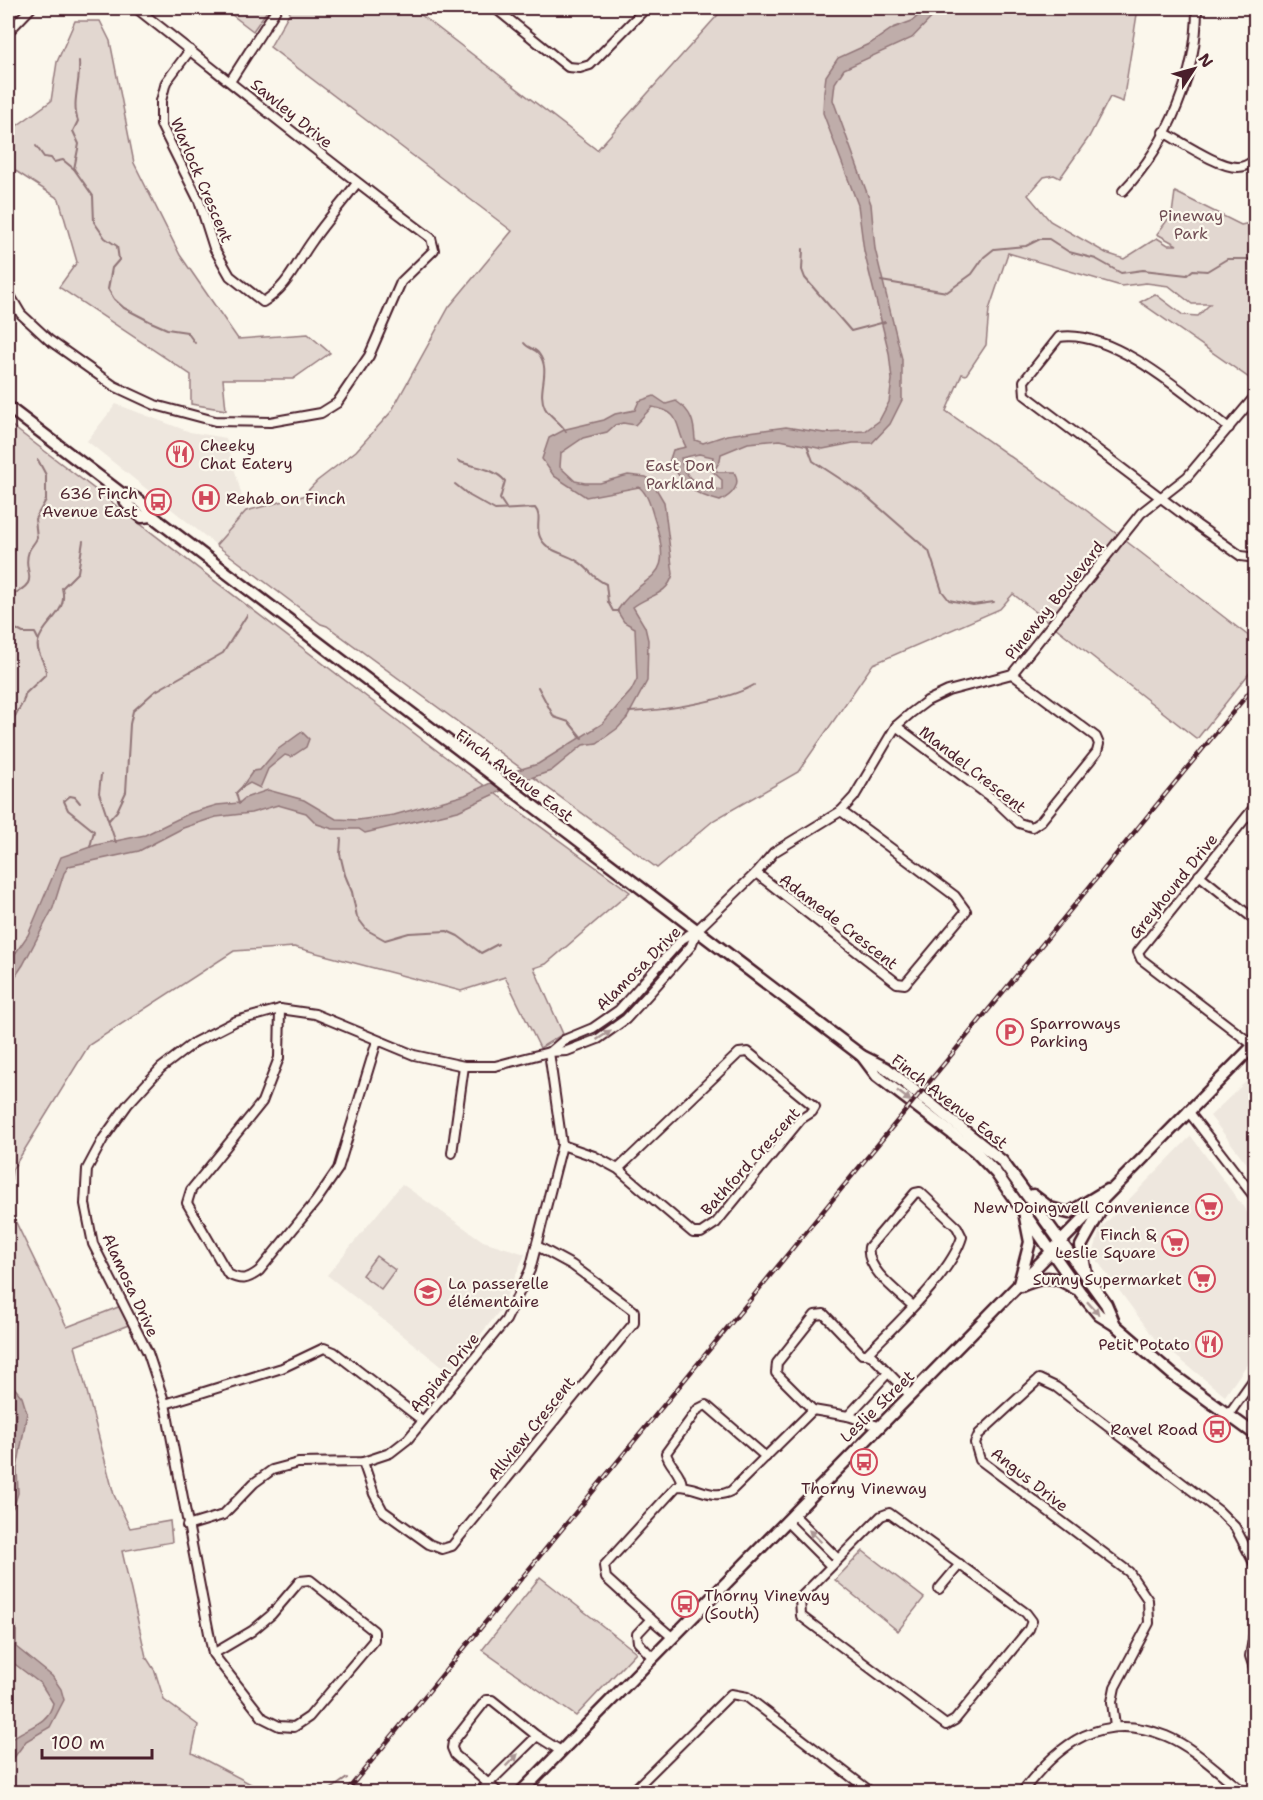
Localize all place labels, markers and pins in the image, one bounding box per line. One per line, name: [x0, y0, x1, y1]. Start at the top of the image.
place label: Cheeky Chat Eatery: [200, 435, 293, 474]
restaurant icon: Cheeky Chat Eatery: [165, 439, 195, 469]
place label: 636 Finch Avenue East: [42, 483, 138, 522]
hospital icon: Rehab on Finch: [191, 483, 221, 513]
bus stop icon: 636 Finch Avenue East: [143, 487, 173, 517]
place label: Rehab on Finch: [226, 488, 346, 509]
place label: Sparroways Parking: [1030, 1013, 1121, 1052]
parking icon: Sparroways Parking: [995, 1017, 1025, 1047]
supermarket icon: New Doingwell Convenience: [1194, 1192, 1224, 1222]
place label: New Doingwell Convenience: [973, 1197, 1190, 1218]
place label: Finch & Leslie Square: [1055, 1224, 1157, 1263]
supermarket icon: Finch & Leslie Square: [1160, 1228, 1190, 1258]
supermarket icon: Sunny Supermarket: [1187, 1264, 1217, 1294]
place label: Sunny Supermarket: [1033, 1269, 1182, 1290]
place label: La passerelle élémentaire: [448, 1273, 549, 1312]
school or university icon: La passerelle élémentaire: [413, 1277, 443, 1307]
restaurant icon: Petit Potato: [1194, 1329, 1224, 1359]
place label: Petit Potato: [1098, 1334, 1190, 1355]
bus stop icon: Ravel Road: [1202, 1414, 1232, 1444]
place label: Ravel Road: [1110, 1419, 1198, 1440]
bus stop icon: Thorny Vineway: [849, 1447, 879, 1477]
place label: Thorny Vineway: [801, 1478, 927, 1499]
place label: Thorny Vineway (South): [704, 1585, 830, 1624]
bus stop icon: Thorny Vineway (South): [670, 1589, 700, 1619]

